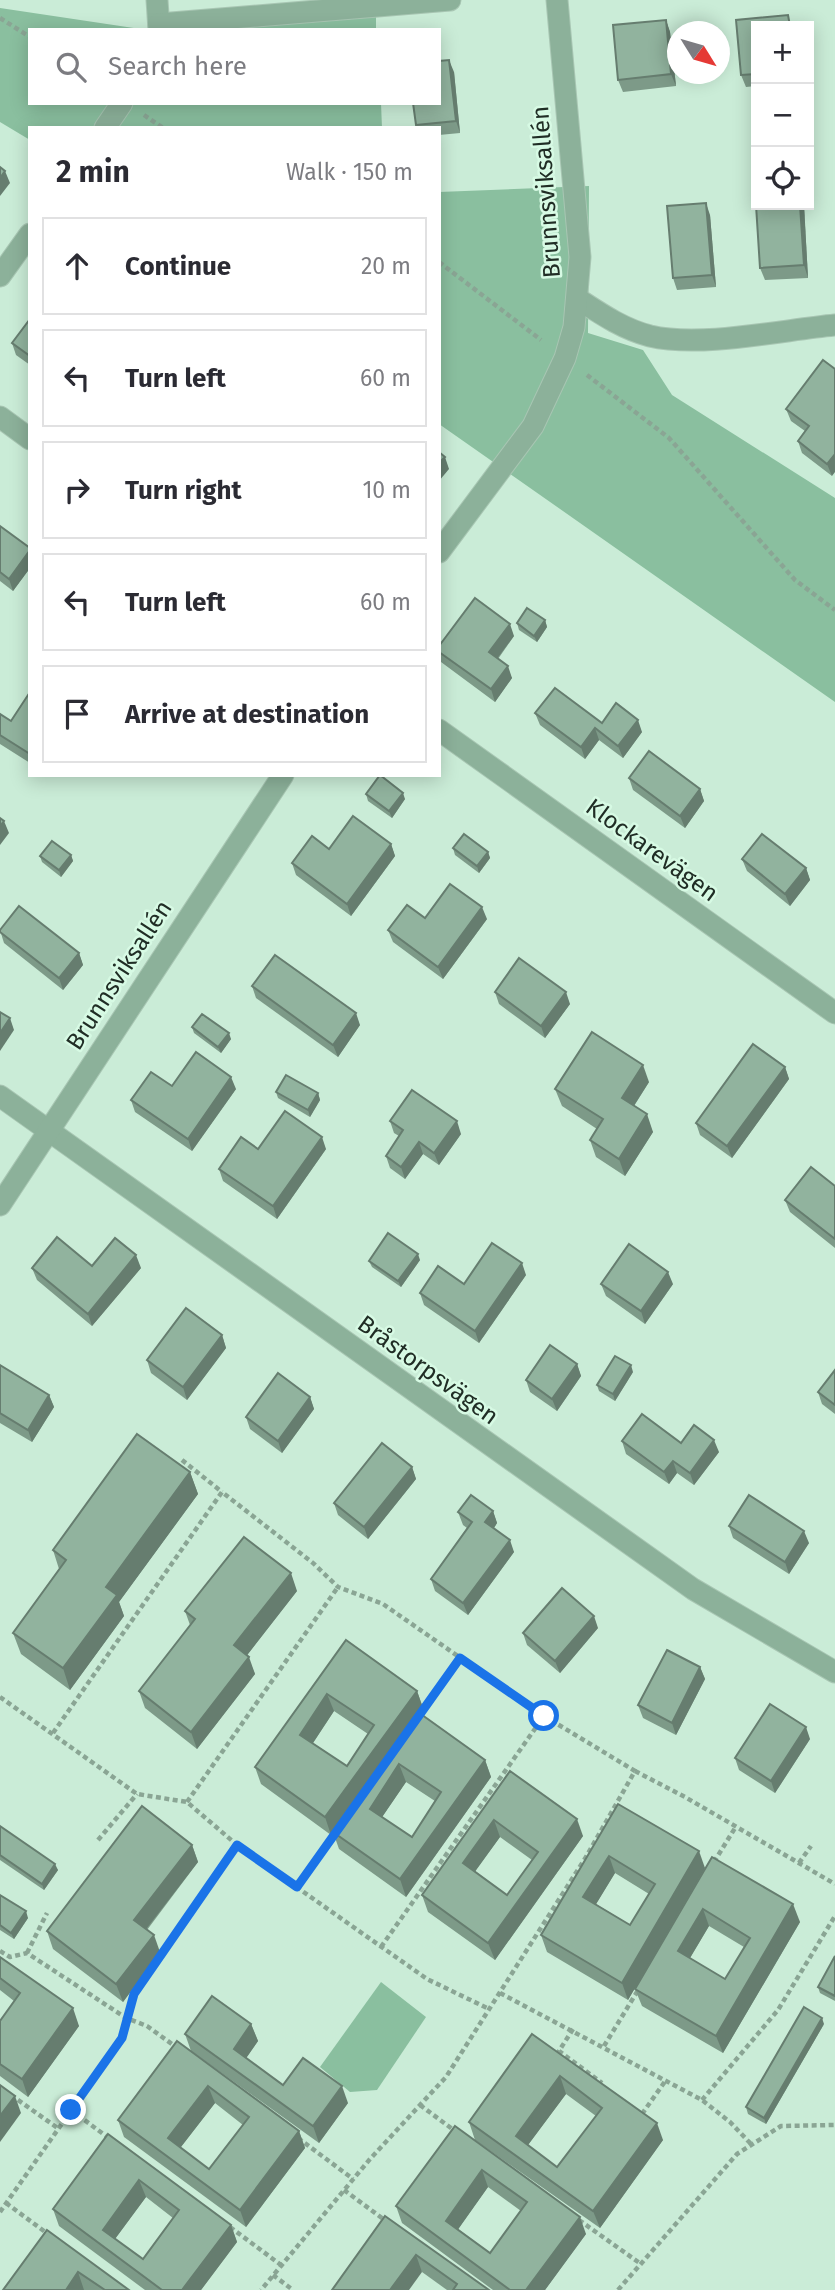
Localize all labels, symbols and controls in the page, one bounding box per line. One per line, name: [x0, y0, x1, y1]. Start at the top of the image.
north arrow: [667, 21, 730, 84]
map controls: [751, 21, 814, 210]
button: +: [751, 21, 814, 84]
search box: [28, 28, 441, 105]
icon: search: [52, 48, 90, 86]
text: Search here: [108, 51, 247, 82]
button: −: [751, 84, 814, 147]
street label: Brunnsviksallén: [526, 105, 566, 279]
button: locate: [751, 147, 814, 210]
text: 2 min: [56, 154, 130, 190]
text: Walk · 150 m: [286, 158, 413, 186]
icon: ahead: [58, 247, 96, 285]
text: Continue: [125, 251, 231, 282]
text: 20 m: [361, 252, 411, 280]
icon: left: [58, 359, 96, 397]
text: Turn left: [125, 363, 226, 394]
text: 60 m: [360, 364, 411, 392]
icon: right: [58, 471, 96, 509]
text: Turn right: [125, 475, 242, 506]
text: 10 m: [362, 476, 411, 504]
icon: left: [58, 583, 96, 621]
text: Turn left: [125, 587, 226, 618]
text: 60 m: [360, 588, 411, 616]
icon: arrive: [58, 695, 96, 733]
text: Arrive at destination: [125, 699, 369, 730]
street label: Klockarevägen: [580, 793, 724, 907]
street label: Brunnsviksallén: [60, 895, 178, 1055]
street label: Bråstorpsvägen: [352, 1310, 504, 1430]
route start: [528, 1700, 559, 1731]
route end: [55, 2094, 86, 2125]

